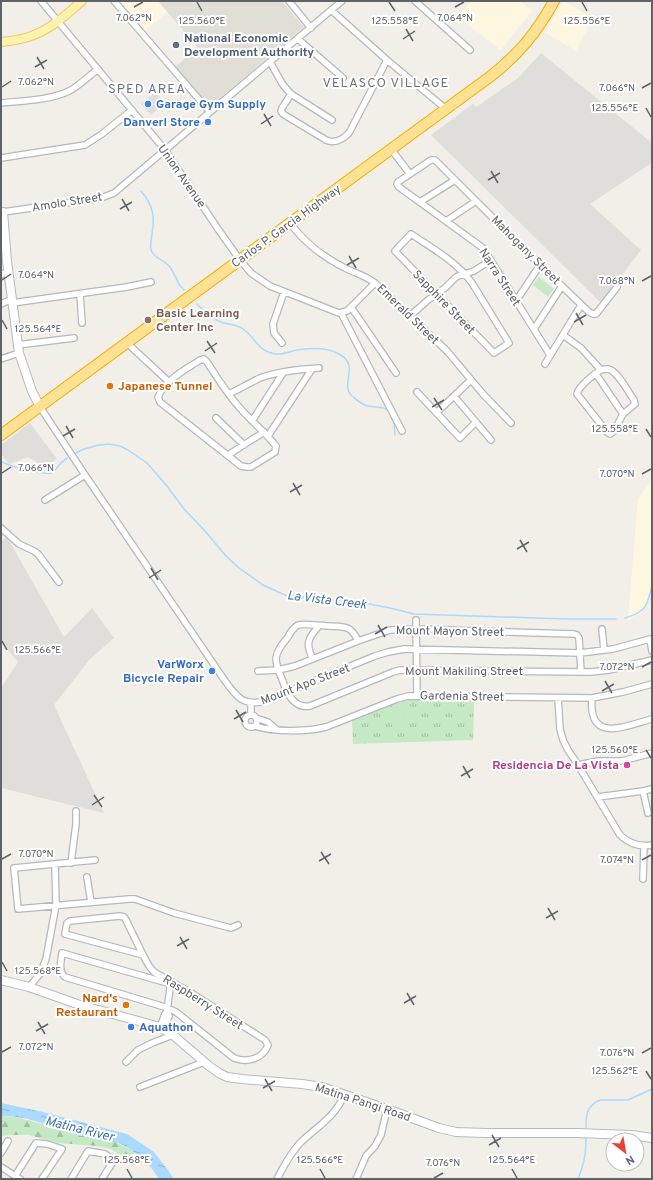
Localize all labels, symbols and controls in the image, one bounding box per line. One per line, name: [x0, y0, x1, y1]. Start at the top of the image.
text: 7.062°N: [116, 12, 152, 25]
text: 7.064°N: [437, 12, 473, 25]
text: 125.560°E: [179, 15, 226, 28]
text: 125.558°E: [372, 15, 418, 28]
text: 125.556°E: [564, 15, 610, 28]
place label: National Economic Development Authority: [184, 31, 314, 61]
marker: National Economic Development Authority: [171, 40, 181, 50]
text: 7.062°N: [18, 76, 54, 89]
district label: VELASCO VILLAGE: [323, 76, 449, 92]
district label: SPED AREA: [108, 82, 186, 98]
text: 7.066°N: [599, 82, 635, 95]
place label: Garage Gym Supply: [156, 97, 266, 113]
marker: Garage Gym Supply: [143, 99, 153, 109]
text: 125.556°E: [592, 102, 638, 115]
place label: Danverl Store: [123, 115, 200, 131]
marker: Danverl Store: [203, 117, 213, 127]
street label: Union Avenue: [153, 142, 209, 211]
street label: Carlos P. Garcia Highway: [229, 182, 345, 272]
street label: Amolo Street: [31, 190, 103, 216]
street label: Mahogany Street: [487, 213, 563, 289]
street label: Narra Street: [475, 246, 524, 309]
street label: Sapphire Street: [408, 267, 478, 338]
text: 7.064°N: [18, 269, 54, 282]
text: 7.068°N: [599, 275, 635, 288]
street label: Emerald Street: [373, 281, 442, 348]
place label: Basic Learning Center Inc: [156, 306, 239, 336]
marker: Basic Learning Center Inc: [143, 315, 153, 325]
text: 125.564°E: [15, 323, 61, 336]
place label: Japanese Tunnel: [118, 379, 212, 395]
marker: Japanese Tunnel: [105, 381, 115, 391]
text: 125.558°E: [592, 423, 638, 436]
text: 7.066°N: [18, 462, 54, 475]
text: 7.070°N: [599, 468, 635, 481]
water label: La Vista Creek: [286, 588, 368, 614]
street label: Mount Mayon Street: [396, 623, 504, 641]
text: 125.566°E: [15, 644, 61, 657]
place label: VarWorx Bicycle Repair: [123, 657, 204, 687]
street label: Mount Apo Street: [258, 661, 352, 709]
text: 7.072°N: [600, 661, 634, 674]
street label: Mount Makiling Street: [405, 664, 523, 680]
marker: VarWorx Bicycle Repair: [207, 666, 217, 676]
street label: Gardenia Street: [420, 688, 504, 706]
text: 125.560°E: [592, 744, 639, 757]
place label: Residencia De La Vista: [492, 758, 619, 774]
marker: Residencia De La Vista: [622, 760, 632, 770]
text: 7.070°N: [18, 848, 54, 861]
text: 7.074°N: [600, 854, 634, 867]
text: 125.568°E: [15, 965, 61, 978]
street label: Raspberry Street: [159, 972, 246, 1034]
place label: Nard's Restaurant: [56, 991, 118, 1021]
marker: Nard's Restaurant: [121, 1000, 131, 1010]
place label: Aquathon: [139, 1020, 193, 1036]
marker: Aquathon: [126, 1022, 136, 1032]
text: 7.072°N: [19, 1041, 53, 1054]
text: 7.076°N: [600, 1047, 634, 1060]
text: 125.562°E: [592, 1065, 638, 1078]
street label: Matina Pangi Road: [313, 1080, 413, 1126]
water label: Matina River: [44, 1114, 116, 1146]
north arrow: [605, 1132, 645, 1172]
text: N: [623, 1152, 637, 1168]
text: 125.568°E: [104, 1154, 150, 1167]
text: 125.566°E: [297, 1154, 343, 1167]
text: 125.564°E: [489, 1154, 535, 1167]
text: 7.076°N: [426, 1157, 460, 1170]

